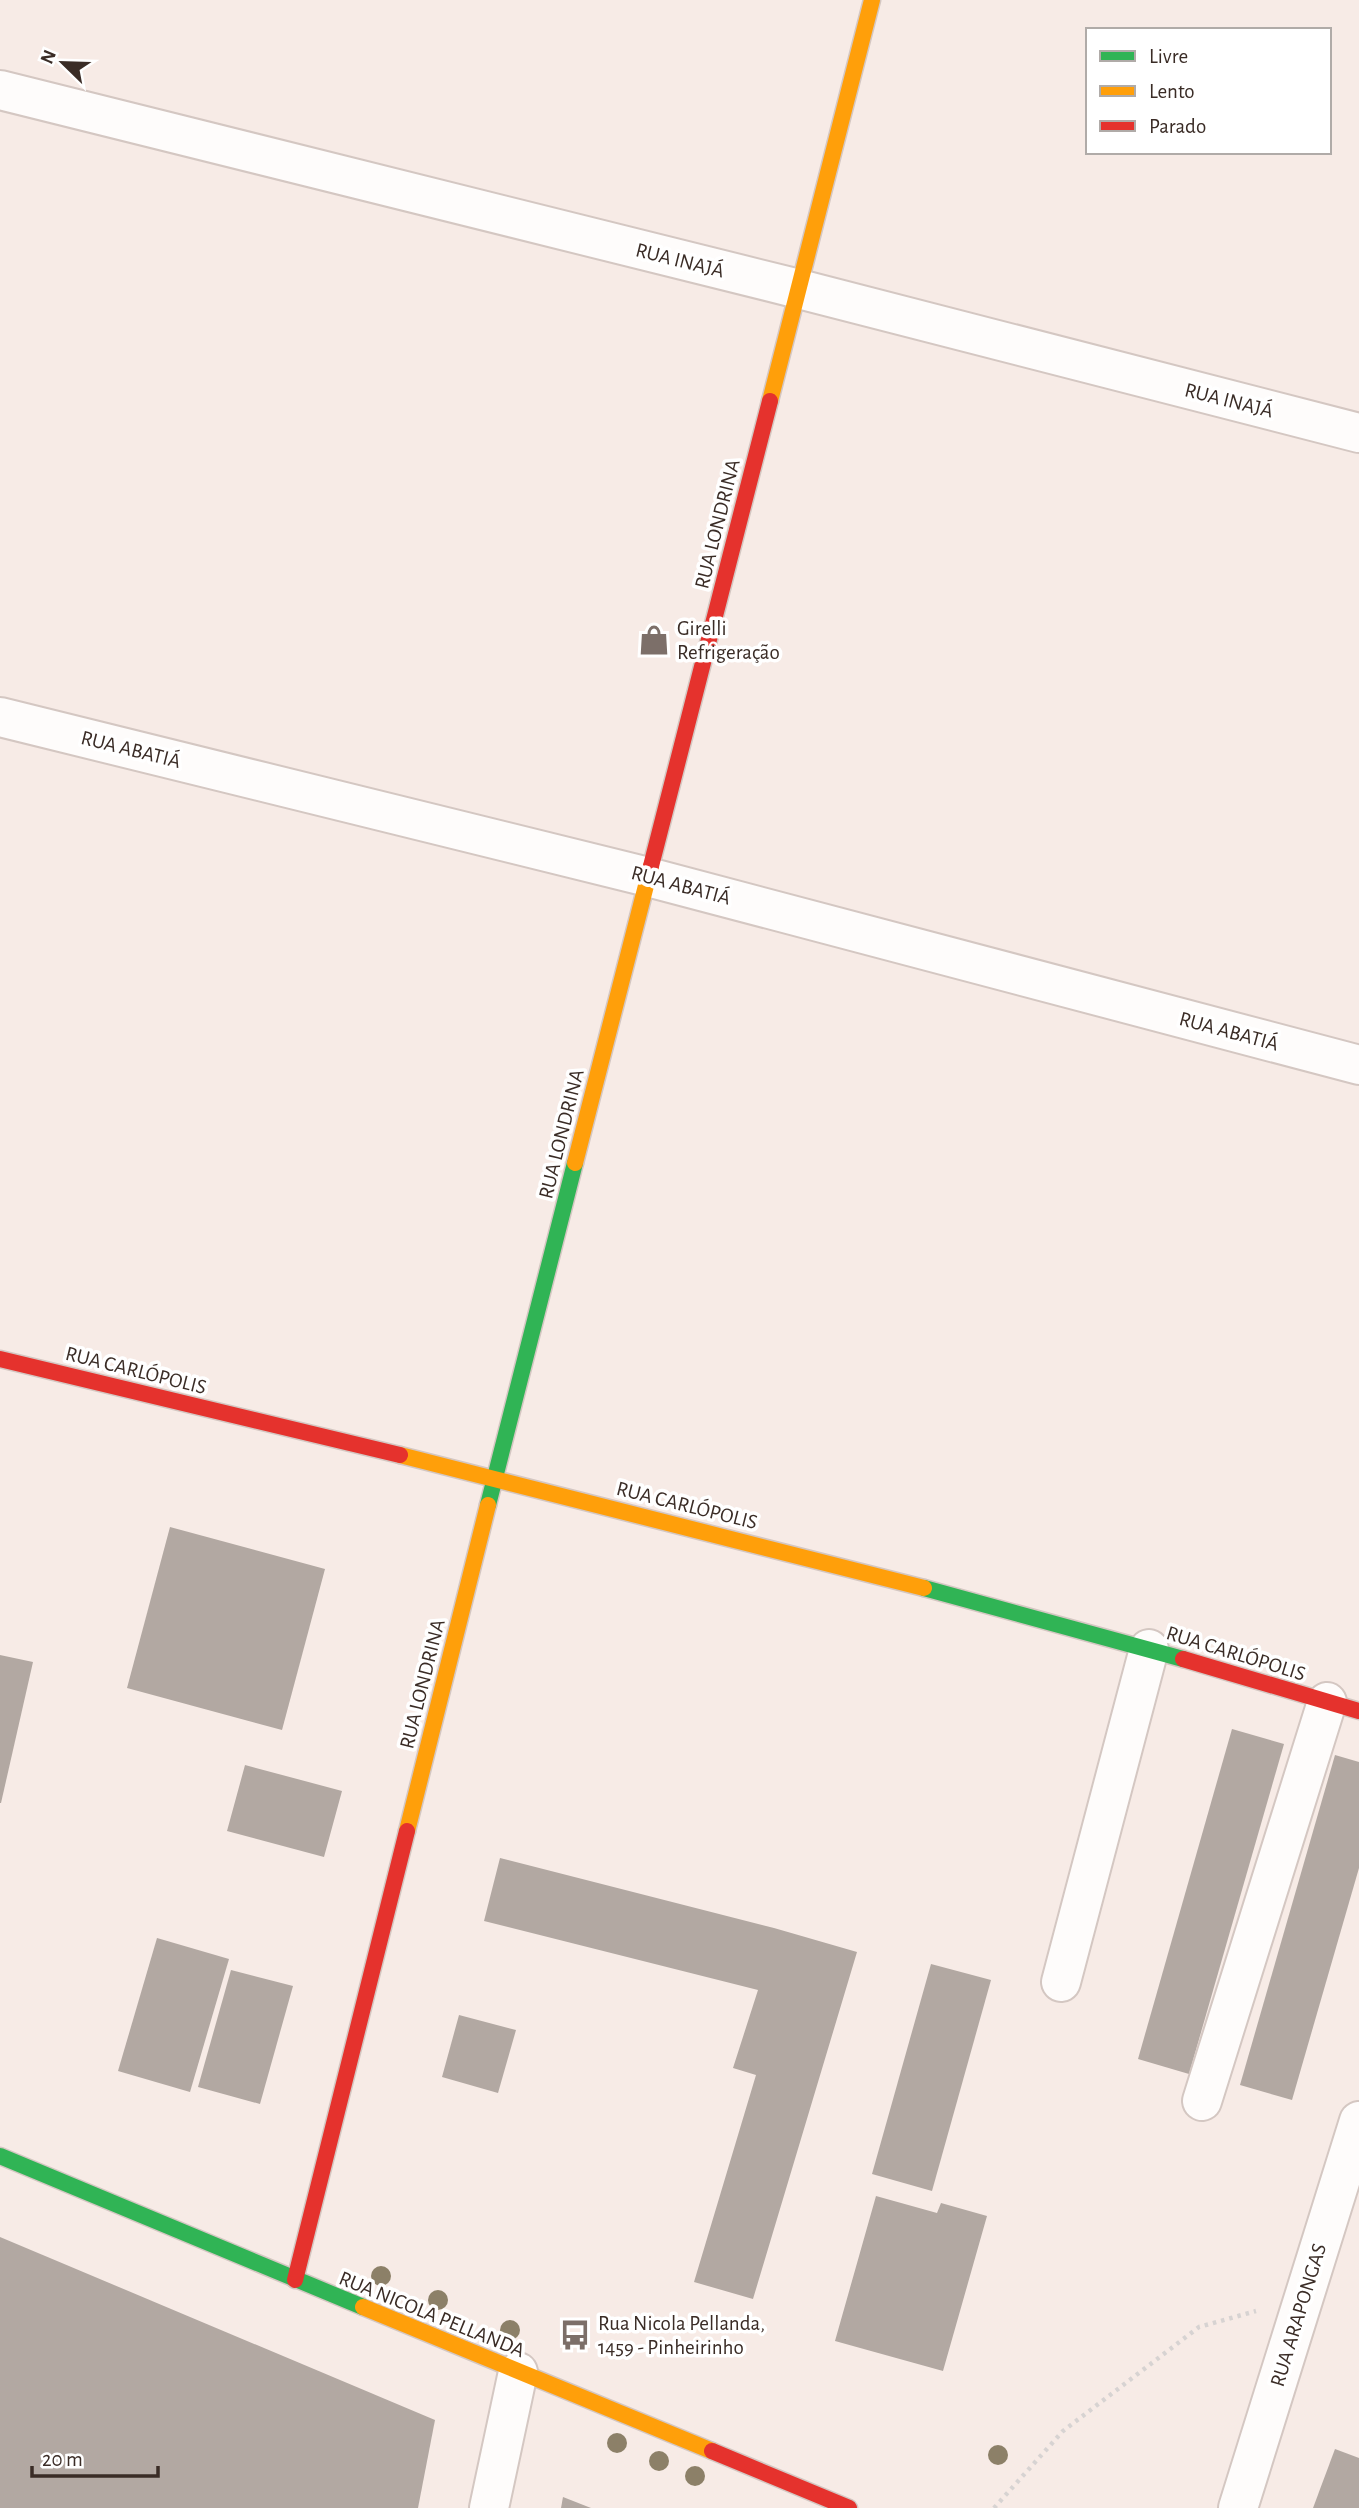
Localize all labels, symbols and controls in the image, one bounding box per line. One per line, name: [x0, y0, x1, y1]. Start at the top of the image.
north arrow: [28, 28, 98, 98]
legend: [1086, 28, 1331, 154]
text: Livre: [1149, 46, 1188, 67]
text: N: [37, 47, 60, 67]
text: Lento: [1149, 81, 1195, 102]
text: Parado: [1149, 116, 1206, 137]
street label: RUA INAJÁ: [633, 237, 727, 282]
street label: RUA INAJÁ: [1182, 377, 1276, 422]
street label: RUA LONDRINA: [691, 457, 744, 591]
place label: Girelli Refrigeração: [677, 618, 780, 663]
shop icon: Girelli Refrigeração: [637, 623, 671, 657]
street label: RUA ABATIÁ: [79, 725, 183, 772]
street label: RUA ABATIÁ: [629, 860, 733, 909]
street label: RUA ABATIÁ: [1177, 1006, 1281, 1055]
street label: RUA LONDRINA: [535, 1067, 588, 1201]
street label: RUA CARLÓPOLIS: [63, 1341, 209, 1398]
street label: RUA CARLÓPOLIS: [614, 1476, 760, 1533]
street label: RUA LONDRINA: [396, 1617, 449, 1751]
street label: RUA CARLÓPOLIS: [1164, 1620, 1309, 1685]
street label: RUA ARAPONGAS: [1267, 2241, 1330, 2389]
street label: RUA NICOLA PELLANDA: [336, 2268, 528, 2361]
place label: Rua Nicola Pellanda, 1459 - Pinheirinho: [598, 2313, 765, 2358]
bus stop icon: Rua Nicola Pellanda, 1459 - Pinheirinho: [558, 2318, 592, 2352]
scale bar: [32, 2434, 158, 2478]
text: 20 m: [42, 2449, 83, 2470]

